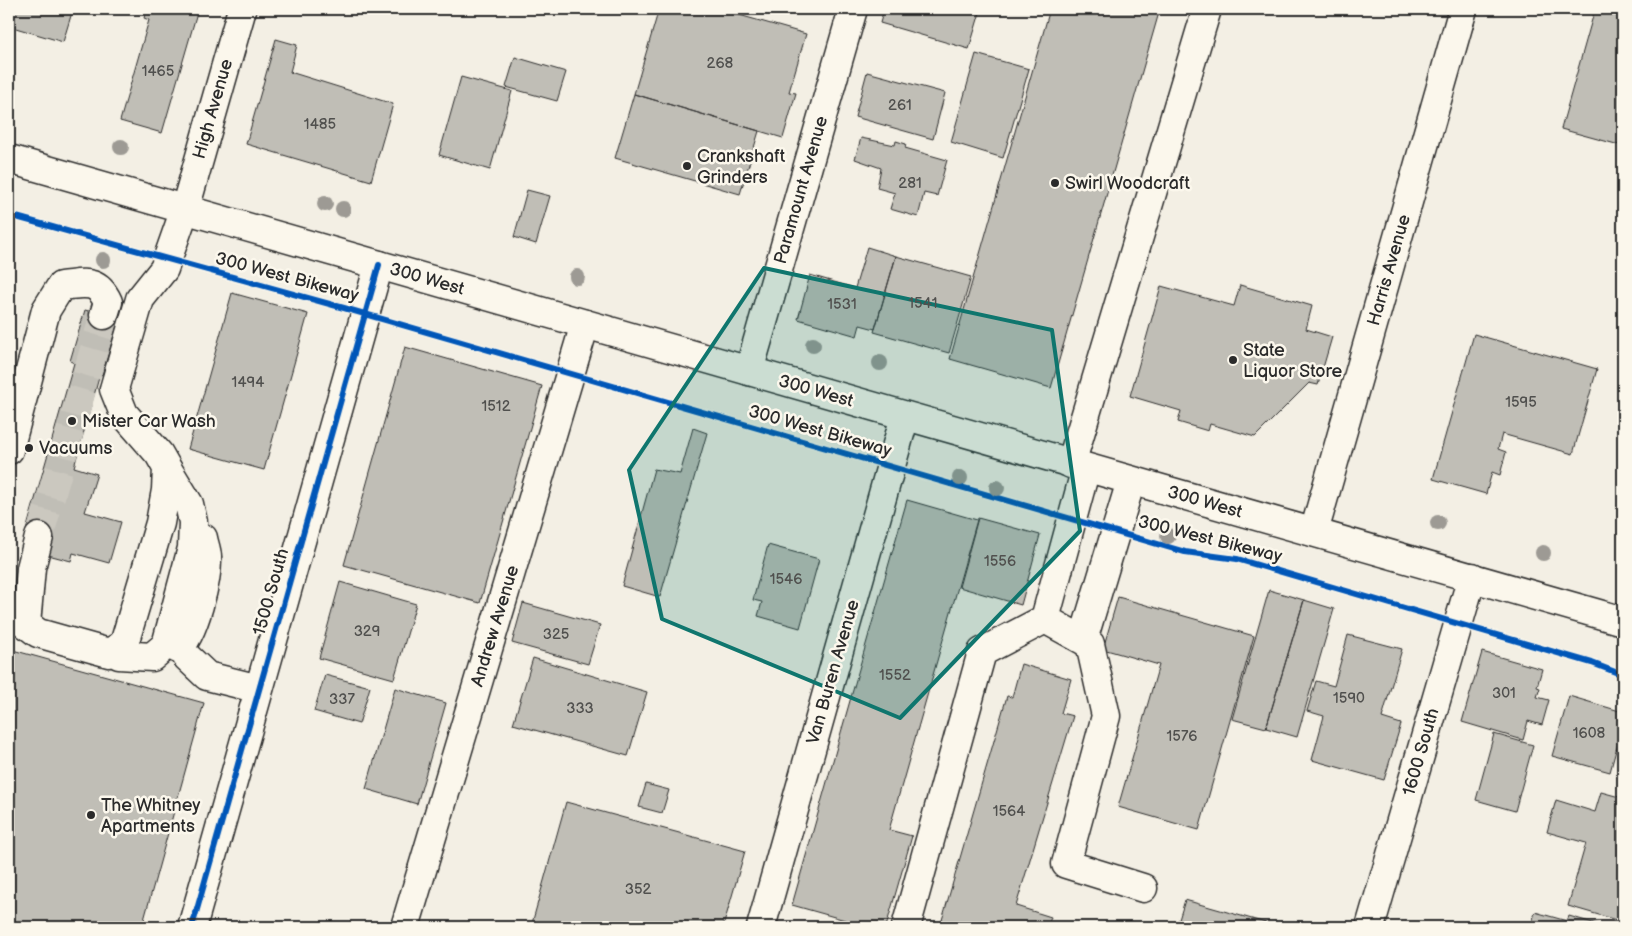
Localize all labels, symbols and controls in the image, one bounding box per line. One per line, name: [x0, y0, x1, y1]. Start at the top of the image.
house number: 268: [707, 54, 734, 73]
street label: High Avenue: [189, 56, 237, 161]
house number: 1465: [142, 62, 174, 81]
house number: 261: [888, 96, 912, 115]
street label: Paramount Avenue: [770, 113, 832, 266]
house number: 1485: [304, 115, 336, 134]
place label: Crankshaft Grinders: [697, 146, 786, 188]
marker: Crankshaft Grinders: [681, 160, 693, 172]
place label: Swirl Woodcraft: [1065, 173, 1190, 194]
house number: 281: [898, 174, 922, 193]
marker: Swirl Woodcraft: [1049, 177, 1061, 189]
street label: Harris Avenue: [1363, 212, 1415, 328]
street label: 300 West Bikeway: [213, 248, 362, 306]
street label: 300 West: [387, 258, 467, 300]
house number: 1541: [908, 294, 938, 313]
house number: 1531: [827, 295, 857, 314]
place label: State Liquor Store: [1243, 340, 1343, 382]
marker: State Liquor Store: [1227, 354, 1239, 366]
street label: 300 West: [776, 370, 856, 412]
house number: 1494: [232, 373, 264, 392]
house number: 1595: [1505, 393, 1537, 412]
house number: 1512: [481, 397, 511, 416]
street label: 300 West Bikeway: [746, 401, 895, 462]
place label: Mister Car Wash: [82, 411, 216, 432]
marker: Mister Car Wash: [66, 415, 78, 427]
place label: Vacuums: [39, 438, 112, 459]
marker: Vacuums: [23, 442, 35, 454]
street label: 300 West: [1165, 481, 1245, 523]
street label: 300 West Bikeway: [1136, 511, 1285, 567]
street label: 1500 South: [249, 546, 293, 638]
house number: 1556: [984, 552, 1016, 571]
street label: Andrew Avenue: [467, 563, 524, 689]
house number: 1546: [770, 570, 802, 589]
street label: Van Buren Avenue: [802, 597, 864, 747]
house number: 329: [354, 622, 380, 641]
house number: 325: [543, 625, 569, 644]
house number: 1552: [879, 666, 911, 685]
house number: 301: [1492, 684, 1516, 703]
house number: 1590: [1333, 689, 1365, 708]
house number: 337: [329, 690, 356, 709]
house number: 333: [566, 699, 594, 718]
street label: 1600 South: [1398, 706, 1444, 798]
house number: 1608: [1573, 724, 1606, 743]
house number: 1576: [1167, 727, 1197, 746]
place label: The Whitney Apartments: [101, 795, 201, 837]
house number: 1564: [993, 802, 1025, 821]
marker: The Whitney Apartments: [85, 809, 97, 821]
house number: 352: [625, 880, 651, 899]

